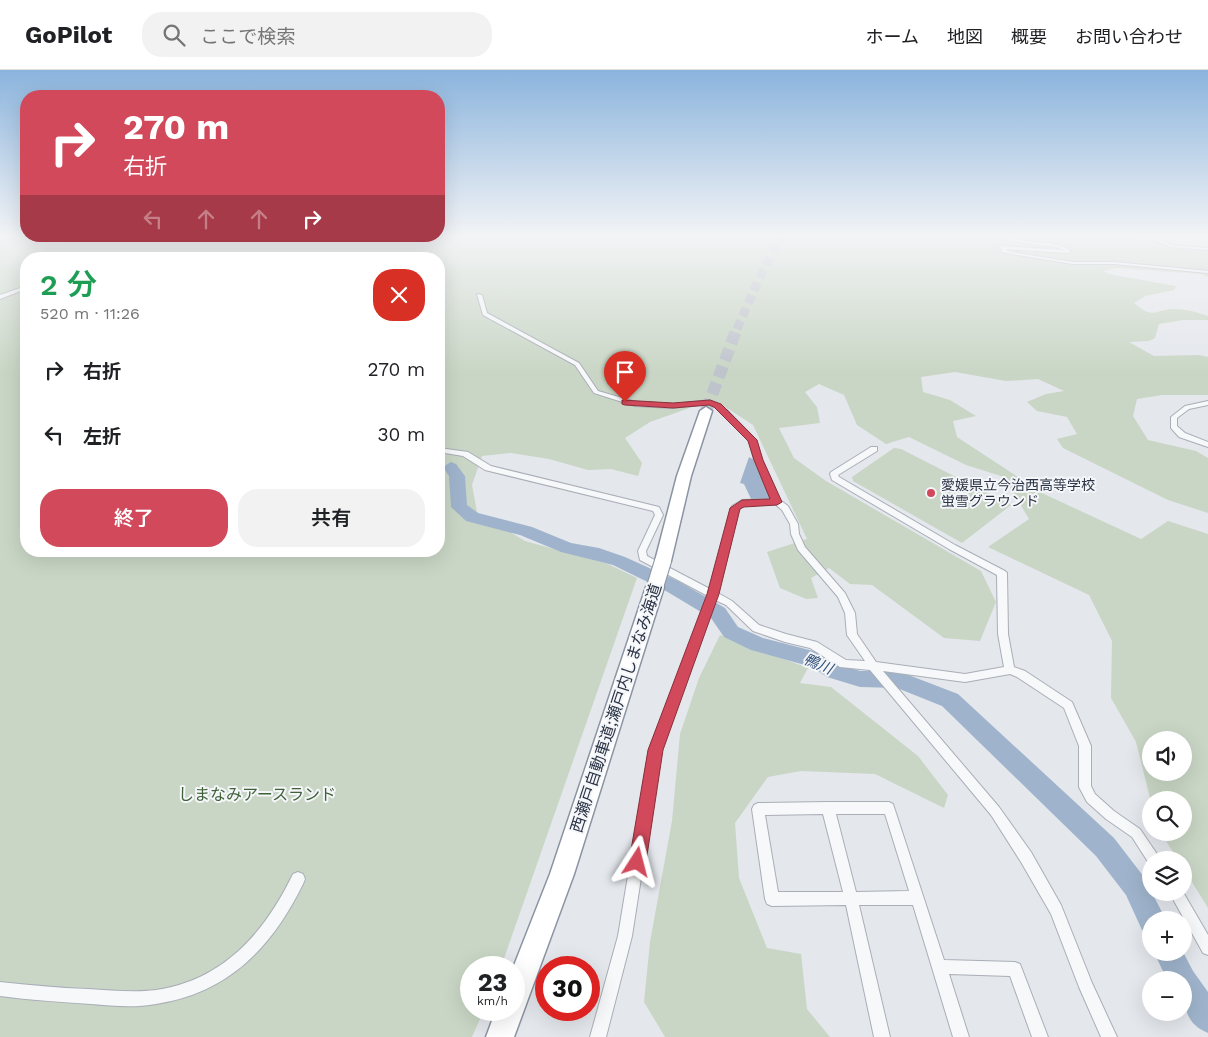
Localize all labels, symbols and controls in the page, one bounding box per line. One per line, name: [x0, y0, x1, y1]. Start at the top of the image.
search box: [142, 12, 492, 57]
text: GoPilot: [25, 21, 112, 49]
icon: search: [160, 21, 188, 49]
text: ここで検索: [200, 25, 295, 48]
text: ホーム: [866, 26, 919, 47]
text: 地図: [947, 26, 983, 47]
text: 概要: [1011, 26, 1047, 47]
text: お問い合わせ: [1075, 26, 1183, 47]
text: 270 m: [123, 106, 229, 148]
icon: right: [40, 110, 105, 175]
text: 右折: [123, 154, 167, 179]
icon: left: [139, 205, 167, 233]
icon: ahead: [192, 205, 220, 233]
icon: ahead: [245, 205, 273, 233]
icon: right: [298, 205, 326, 233]
text: 2 分: [40, 267, 97, 302]
button: close: [373, 269, 425, 321]
text: 520 m · 11:26: [40, 304, 140, 323]
pin: [604, 351, 646, 402]
icon: right: [40, 356, 68, 384]
text: 270 m: [368, 358, 425, 381]
icon: arrive: [611, 358, 639, 386]
text: 右折: [83, 360, 121, 383]
icon: left: [40, 421, 68, 449]
text: 30 m: [378, 423, 425, 446]
text: 左折: [83, 425, 121, 448]
place label: 愛媛県立今治西高等学校 蛍雪グラウンド: [941, 477, 1095, 509]
marker: 愛媛県立今治西高等学校 蛍雪グラウンド: [925, 487, 937, 499]
button: 終了: [40, 489, 228, 547]
button: 共有: [238, 489, 425, 547]
street label: 西瀬戸自動車道;瀬戸内しまなみ海道: [567, 581, 665, 835]
water label: 鴨川: [801, 650, 837, 679]
map controls: [1142, 731, 1192, 1021]
button: sound: [1142, 731, 1192, 781]
park label: しまなみアースランド: [178, 785, 336, 804]
button: search: [1142, 791, 1192, 841]
position arrow: [610, 835, 662, 887]
button: layers: [1142, 851, 1192, 901]
button: +: [1142, 911, 1192, 961]
speed limit sign: 30: [535, 956, 600, 1021]
text: 23: [478, 968, 507, 997]
button: −: [1142, 971, 1192, 1021]
text: km/h: [477, 994, 508, 1008]

